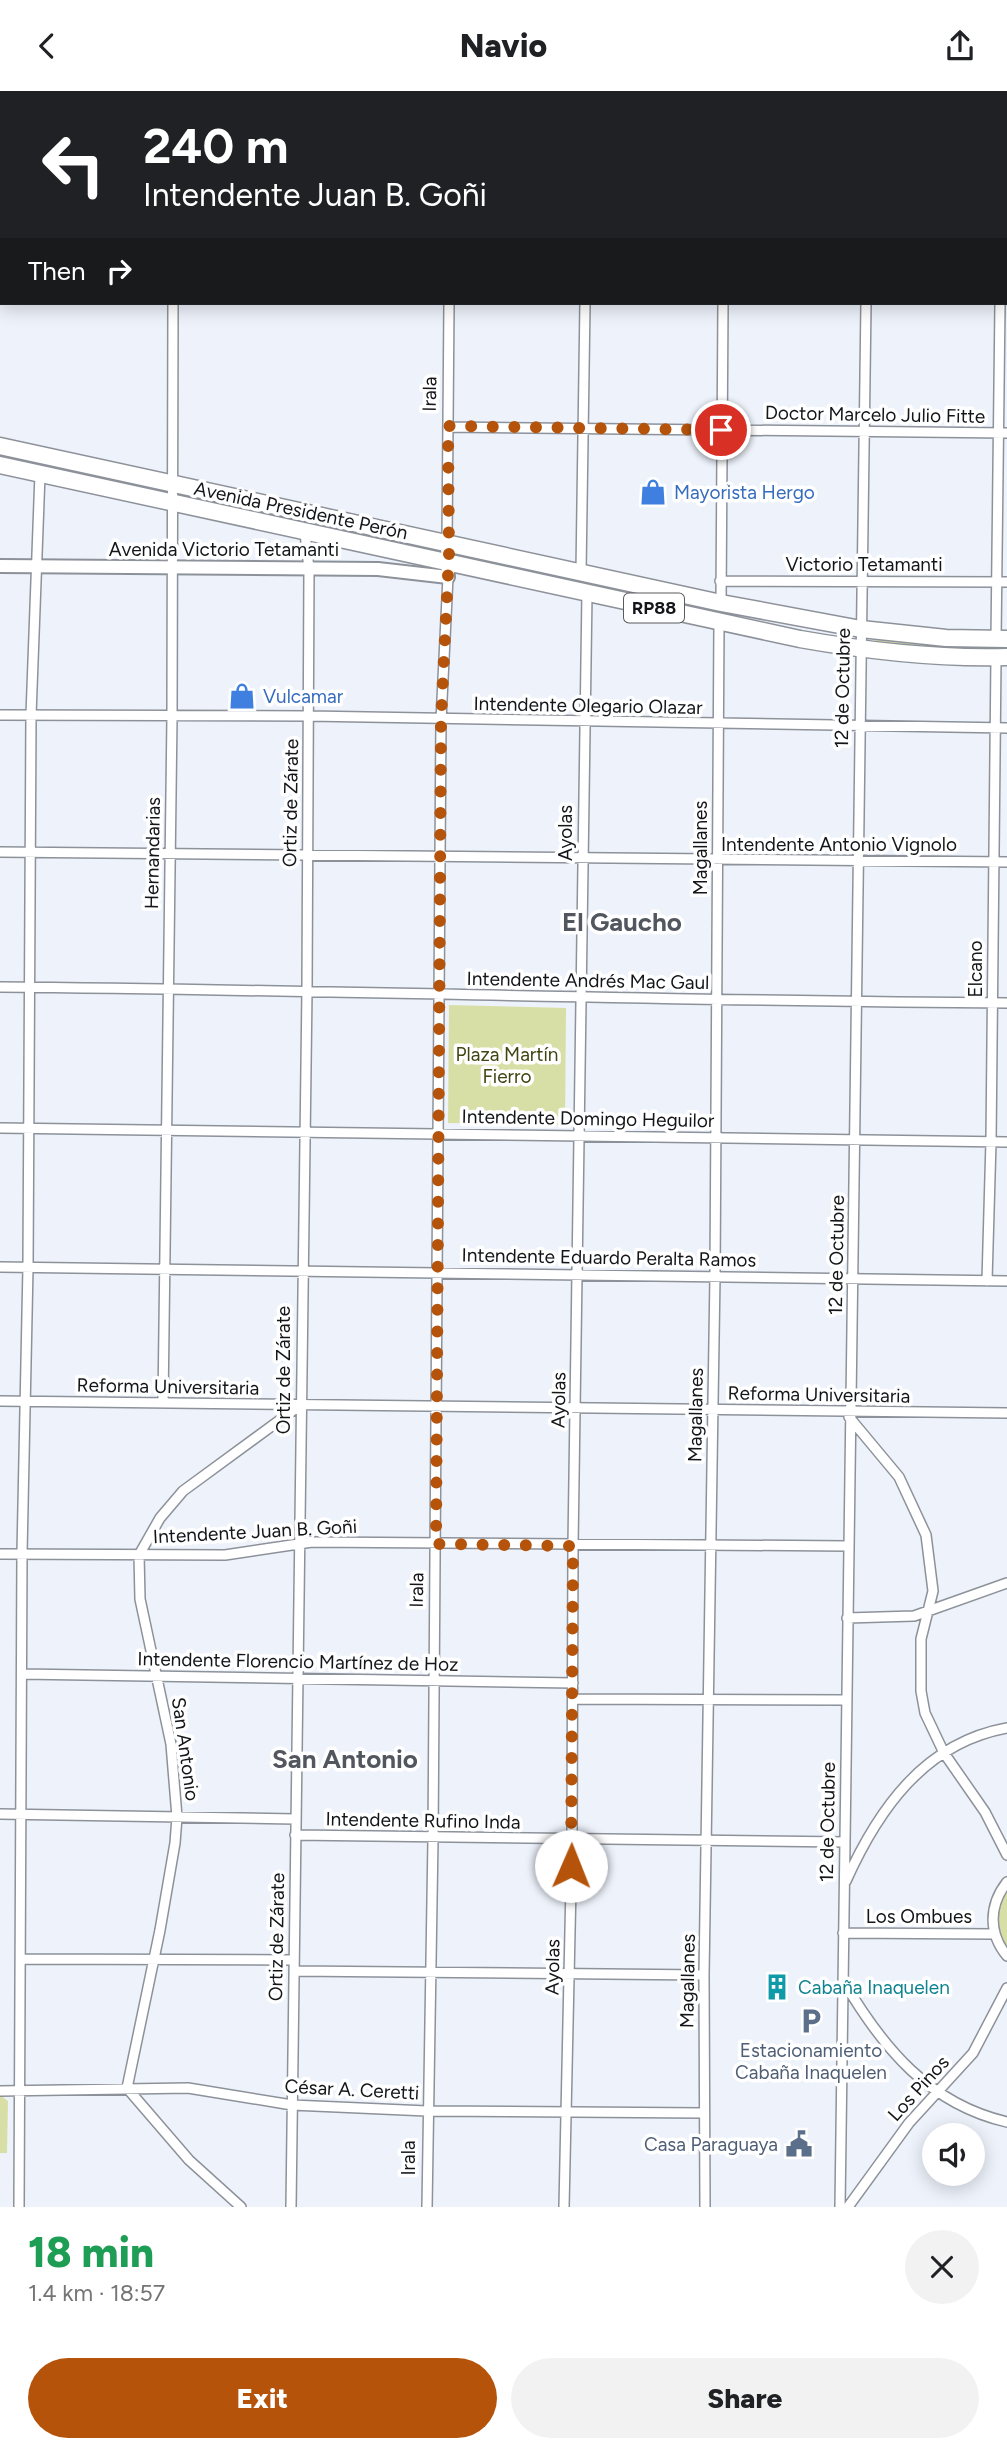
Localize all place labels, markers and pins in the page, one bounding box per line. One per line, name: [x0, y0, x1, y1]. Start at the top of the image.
pin: [691, 400, 751, 460]
shop icon: Mayorista Hergo: [638, 477, 668, 507]
place label: Mayorista Hergo: [674, 481, 815, 504]
shop icon: Vulcamar: [227, 681, 257, 711]
place label: Vulcamar: [263, 685, 344, 708]
building icon: Cabaña Inaquelen: [762, 1972, 792, 2002]
place label: Cabaña Inaquelen: [798, 1976, 950, 1999]
parking icon: Estacionamiento Cabaña Inaquelen: [796, 2006, 826, 2036]
place label: Estacionamiento Cabaña Inaquelen: [735, 2039, 887, 2084]
public building icon: Casa Paraguaya: [784, 2129, 814, 2159]
place label: Casa Paraguaya: [644, 2133, 778, 2156]

